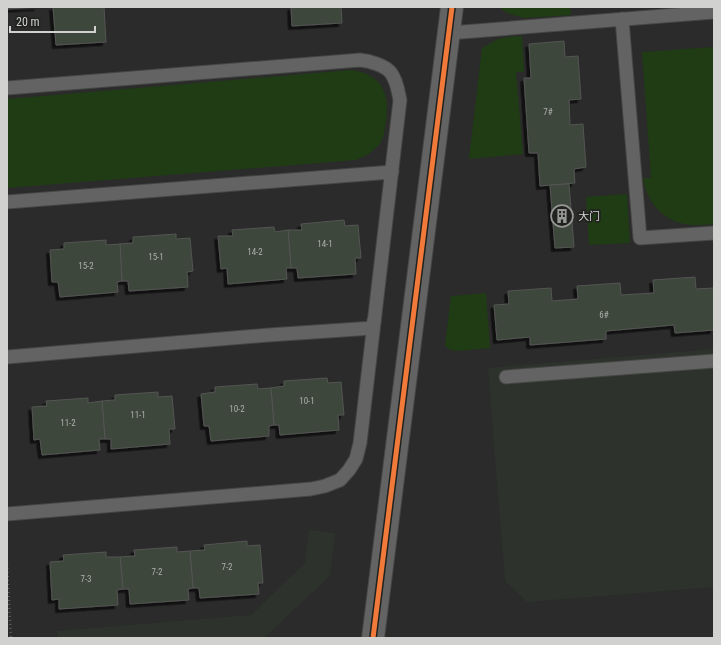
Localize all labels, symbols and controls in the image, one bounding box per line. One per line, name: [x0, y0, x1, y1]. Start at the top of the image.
scale bar: [10, 8, 95, 34]
text: 20 m: [16, 15, 40, 29]
house number: 7#: [543, 107, 553, 117]
building icon: 大门: [549, 203, 575, 229]
place label: 大门: [578, 210, 600, 223]
house number: 14-1: [317, 239, 333, 249]
house number: 14-2: [247, 247, 263, 257]
house number: 15-1: [148, 252, 164, 262]
house number: 15-2: [78, 261, 94, 271]
house number: 6#: [599, 310, 609, 320]
house number: 10-1: [299, 396, 315, 406]
house number: 10-2: [229, 404, 245, 414]
house number: 11-1: [130, 410, 146, 420]
house number: 11-2: [60, 418, 76, 428]
house number: 7-2: [221, 562, 233, 572]
house number: 7-2: [151, 567, 163, 577]
house number: 7-3: [80, 574, 92, 584]

